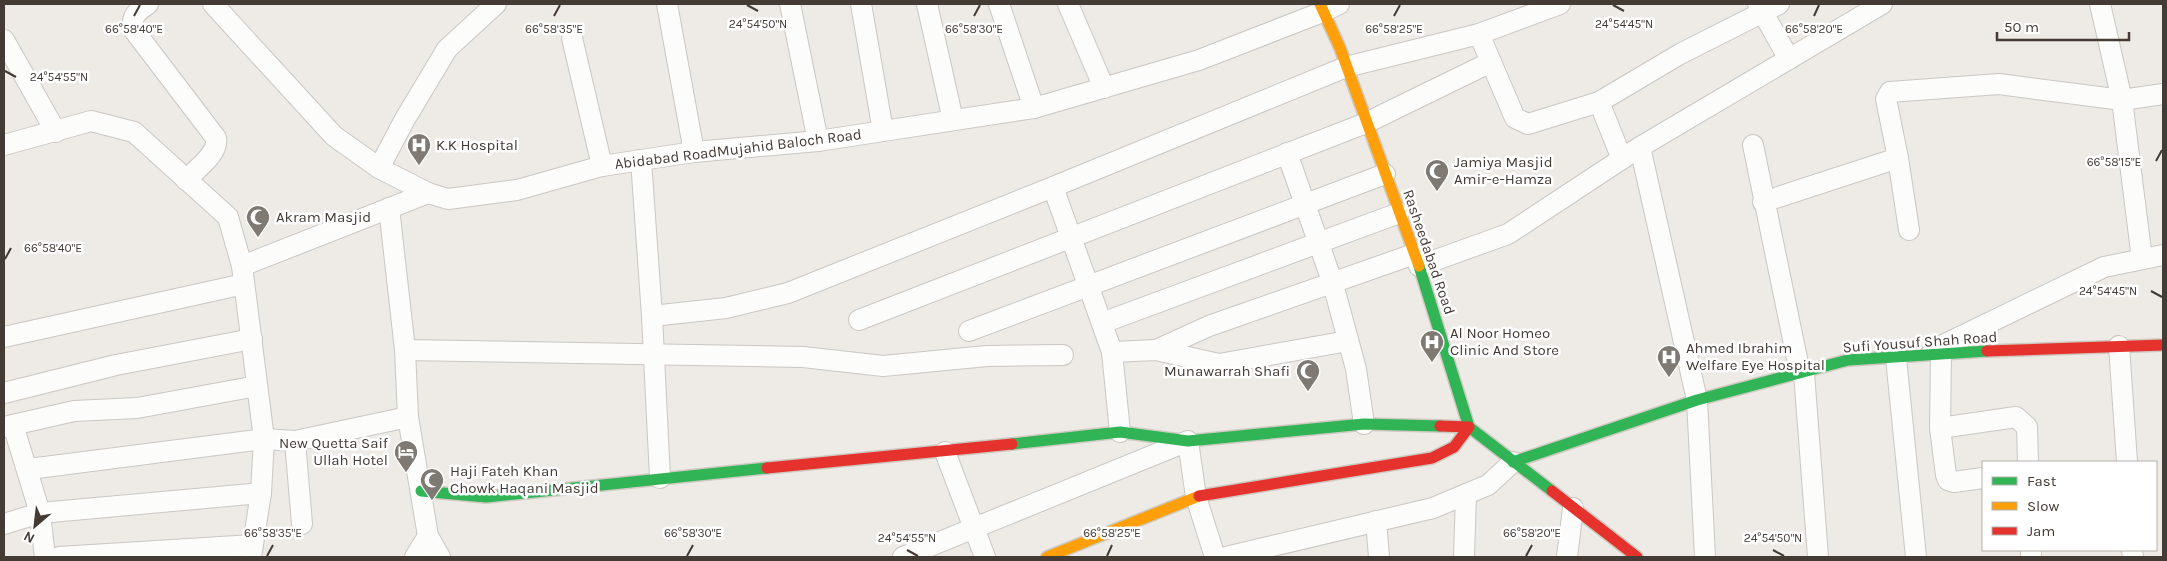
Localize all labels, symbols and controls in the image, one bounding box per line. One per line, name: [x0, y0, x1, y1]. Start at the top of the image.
scale bar: [1997, 10, 2130, 42]
text: 24°54'50"N: [729, 17, 787, 31]
text: 24°54'45"N: [1595, 17, 1653, 31]
text: 50 m: [2004, 18, 2039, 36]
text: 66°58'40"E: [105, 22, 163, 36]
text: 66°58'35"E: [525, 22, 583, 36]
text: 66°58'30"E: [945, 22, 1003, 36]
text: 66°58'25"E: [1365, 22, 1423, 36]
text: 66°58'20"E: [1785, 22, 1843, 36]
text: 24°54'55"N: [30, 70, 88, 84]
street label: Abidabad RoadMujahid Baloch Road: [613, 125, 863, 173]
hospital icon: K.K Hospital: [406, 132, 432, 166]
place label: K.K Hospital: [436, 136, 518, 154]
place label: Jamiya Masjid Amir-e-Hamza: [1454, 153, 1553, 188]
text: 66°58'15"E: [2087, 155, 2141, 169]
mosque icon: Jamiya Masjid Amir-e-Hamza: [1424, 158, 1450, 192]
street label: Rasheedabad Road: [1399, 187, 1459, 317]
mosque icon: Akram Masjid: [245, 204, 271, 238]
place label: Akram Masjid: [276, 208, 371, 226]
text: 66°58'40"E: [24, 241, 82, 255]
text: 24°54'45"N: [2079, 284, 2137, 298]
place label: Al Noor Homeo Clinic And Store: [1450, 324, 1559, 359]
street label: Sufi Yousuf Shah Road: [1842, 328, 1998, 356]
hospital icon: Al Noor Homeo Clinic And Store: [1419, 329, 1445, 363]
place label: Ahmed Ibrahim Welfare Eye Hospital: [1686, 339, 1825, 374]
hospital icon: Ahmed Ibrahim Welfare Eye Hospital: [1656, 344, 1682, 378]
mosque icon: Munawarrah Shafi: [1295, 358, 1321, 392]
place label: Munawarrah Shafi: [1164, 362, 1290, 380]
place label: New Quetta Saif Ullah Hotel: [279, 434, 389, 469]
hotel icon: New Quetta Saif Ullah Hotel: [393, 439, 419, 473]
legend: [1982, 461, 2157, 551]
place label: Haji Fateh Khan Chowk Haqani Masjid: [450, 462, 599, 497]
mosque icon: Haji Fateh Khan Chowk Haqani Masjid: [419, 467, 445, 501]
text: Fast: [2027, 472, 2057, 490]
text: Slow: [2027, 497, 2059, 515]
north arrow: [10, 501, 60, 551]
text: Jam: [2027, 522, 2055, 540]
text: 66°58'35"E: [244, 526, 302, 540]
text: 66°58'30"E: [664, 526, 722, 540]
text: 66°58'25"E: [1083, 526, 1141, 540]
text: 66°58'20"E: [1503, 526, 1561, 540]
text: N: [21, 527, 38, 547]
text: 24°54'55"N: [878, 531, 936, 545]
text: 24°54'50"N: [1744, 531, 1802, 545]

